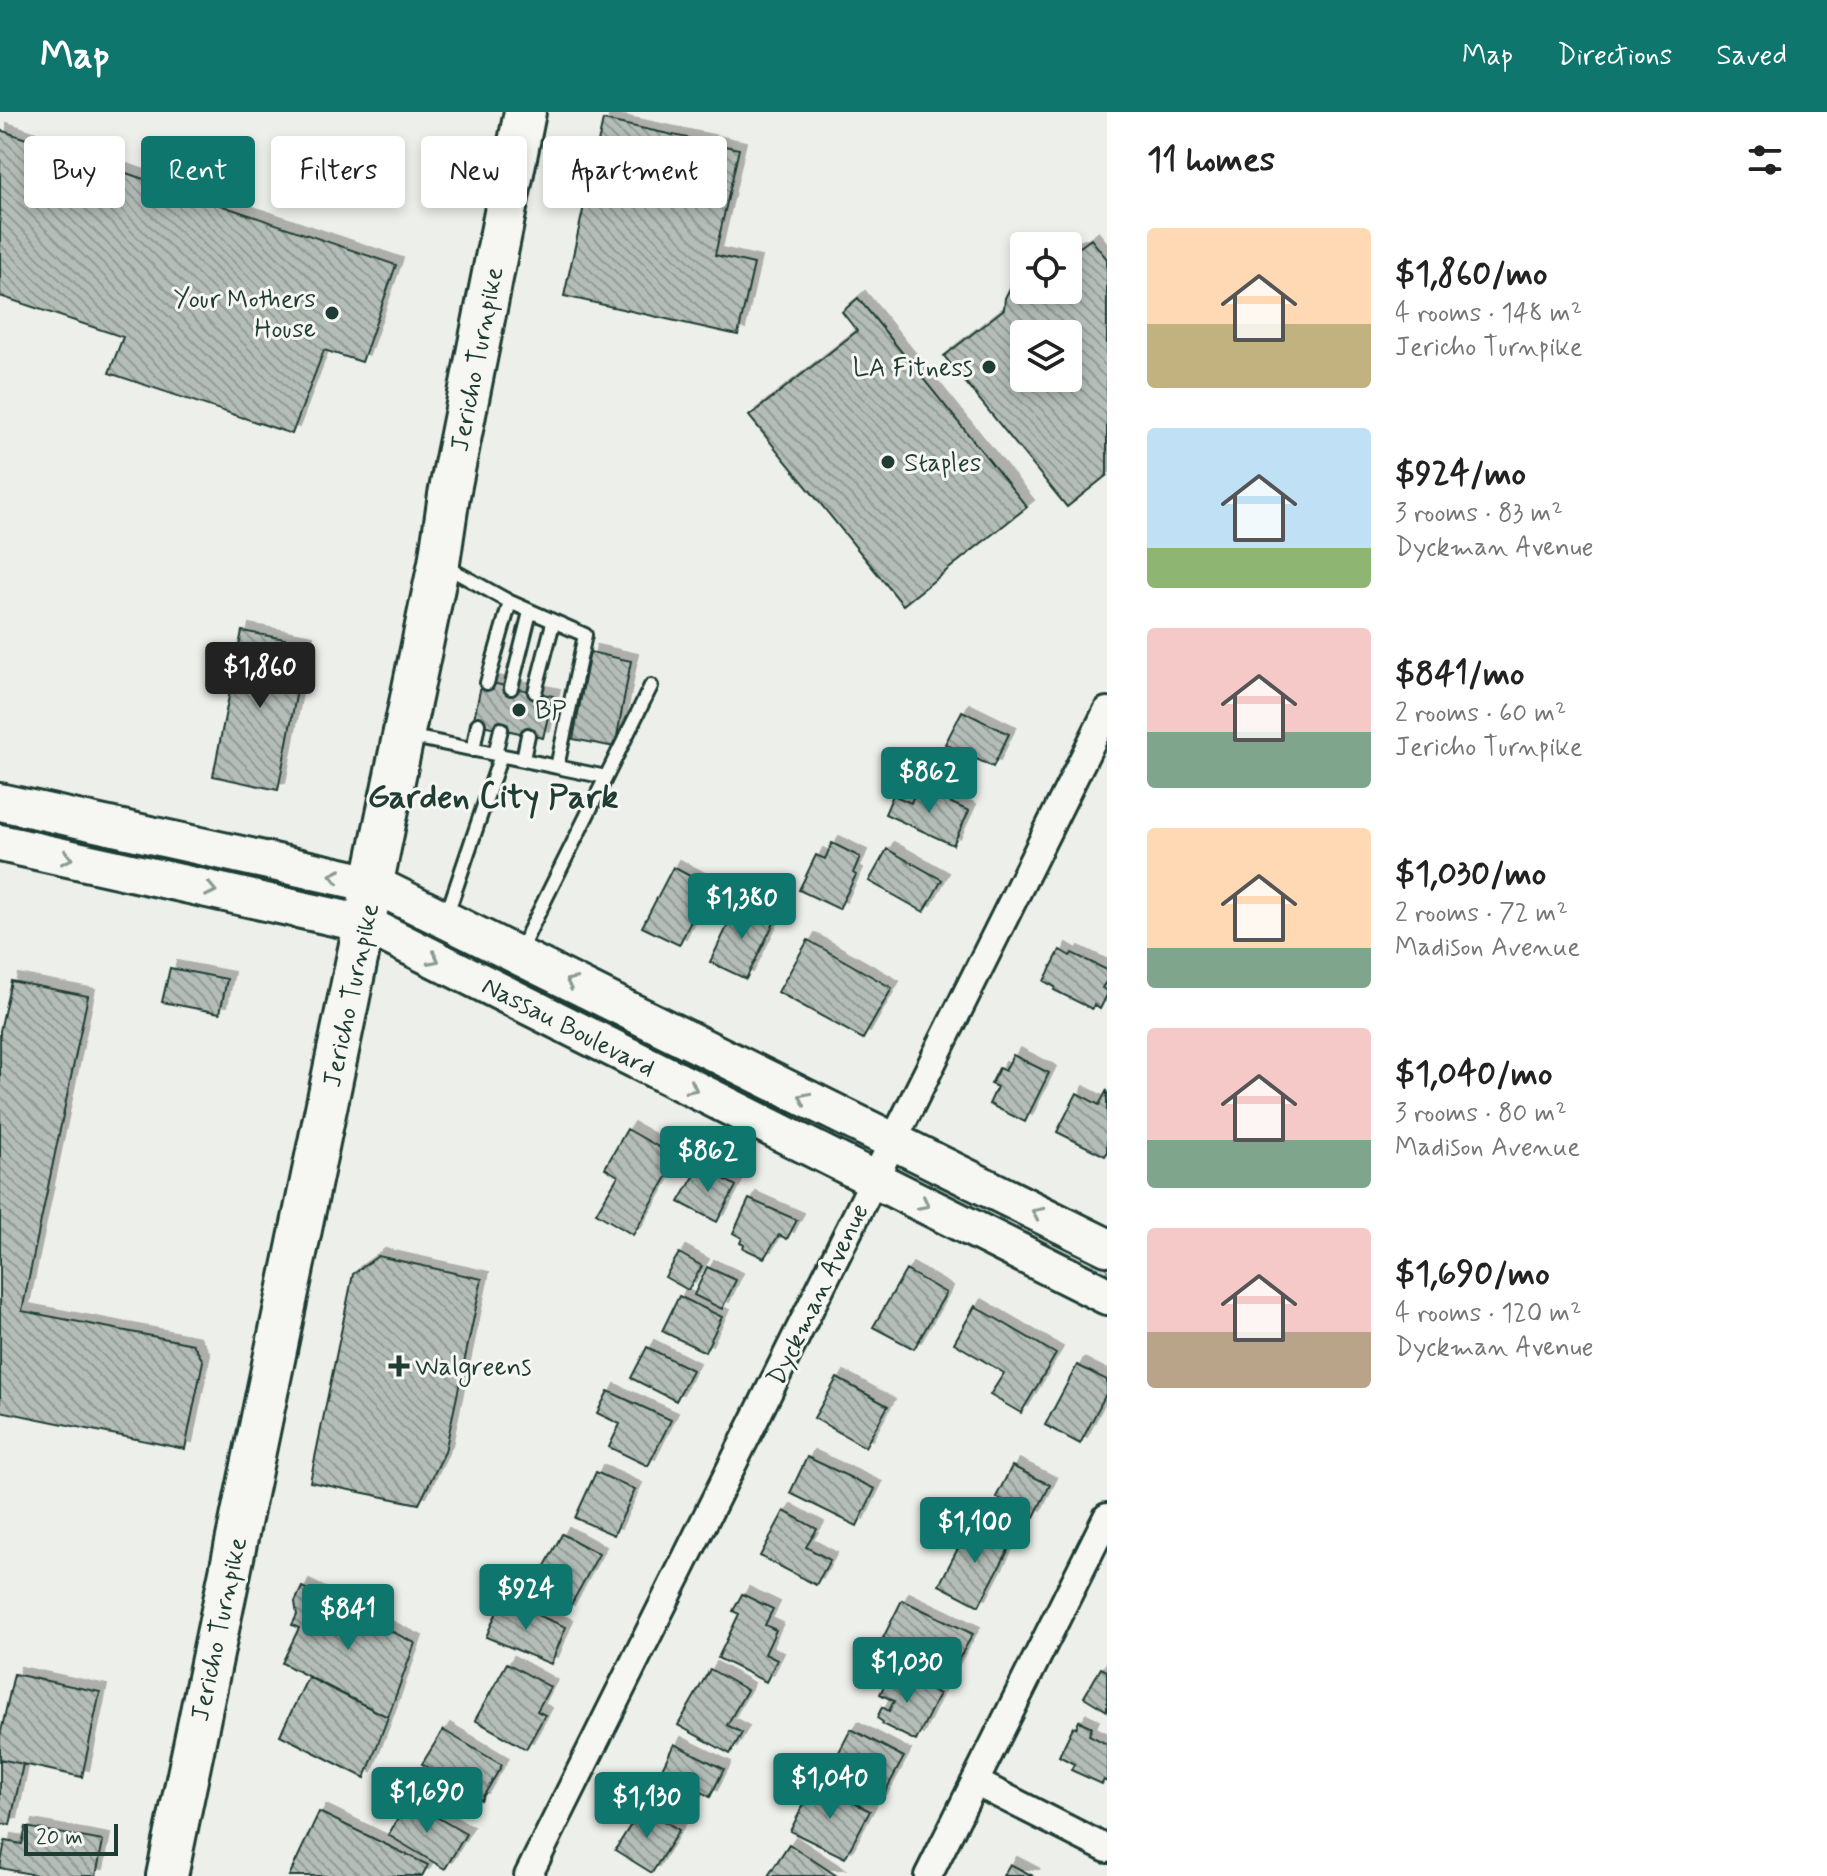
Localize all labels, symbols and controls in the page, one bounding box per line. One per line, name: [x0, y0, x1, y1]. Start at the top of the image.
text: Map: [40, 32, 110, 81]
text: Map: [1462, 38, 1513, 75]
text: Directions: [1557, 38, 1672, 75]
text: Saved: [1716, 38, 1787, 75]
chip: Buy: [24, 136, 125, 208]
chip: Rent: [141, 136, 255, 208]
chip: Filters: [271, 136, 405, 208]
chip: New: [421, 136, 527, 208]
chip: Apartment: [543, 136, 727, 208]
text: 11 homes: [1147, 138, 1275, 183]
icon: filters: [1743, 138, 1787, 182]
map controls: [1010, 232, 1082, 392]
button: locate: [1010, 232, 1082, 304]
text: $1,860/mo: [1395, 252, 1548, 297]
icon: home: [1211, 260, 1307, 356]
street label: Jericho Turnpike: [443, 264, 513, 455]
place label: Your Mothers House: [173, 283, 316, 347]
text: 4 rooms · 148 m²: [1395, 297, 1582, 331]
marker: Your Mothers House: [323, 304, 341, 322]
button: layers: [1010, 320, 1082, 392]
text: Jericho Turnpike: [1395, 331, 1583, 365]
place label: LA Fitness: [853, 352, 973, 386]
marker: LA Fitness: [980, 358, 998, 376]
place label: Staples: [904, 447, 981, 481]
text: $924/mo: [1395, 452, 1526, 497]
marker: Staples: [879, 453, 897, 471]
icon: home: [1211, 460, 1307, 556]
text: 3 rooms · 83 m²: [1395, 497, 1563, 531]
text: Dyckman Avenue: [1395, 531, 1593, 565]
pin: $1,860: [195, 642, 325, 710]
text: $1,860: [223, 651, 297, 685]
text: $841/mo: [1395, 652, 1524, 697]
icon: home: [1211, 660, 1307, 756]
place label: BP: [535, 695, 566, 729]
text: 2 rooms · 60 m²: [1395, 697, 1566, 731]
marker: BP: [510, 701, 528, 719]
text: Jericho Turnpike: [1395, 731, 1583, 765]
pin: $862: [882, 747, 976, 815]
text: $862: [899, 756, 959, 790]
district label: Garden City Park: [368, 775, 618, 820]
one-way arrow: [60, 849, 74, 866]
text: $1,030/mo: [1395, 852, 1546, 897]
icon: home: [1211, 860, 1307, 956]
one-way arrow: [328, 868, 342, 885]
pin: $1,380: [677, 873, 807, 941]
one-way arrow: [203, 881, 217, 898]
text: $1,380: [706, 882, 778, 916]
text: 2 rooms · 72 m²: [1395, 897, 1568, 931]
street label: Jericho Turnpike: [316, 900, 388, 1091]
text: Madison Avenue: [1395, 931, 1580, 965]
one-way arrow: [426, 949, 441, 964]
street label: Nassau Boulevard: [476, 970, 660, 1086]
one-way arrow: [564, 977, 579, 992]
text: $1,040/mo: [1395, 1052, 1552, 1097]
icon: home: [1211, 1060, 1307, 1156]
one-way arrow: [684, 1078, 699, 1093]
one-way arrow: [797, 1092, 812, 1108]
text: 3 rooms · 80 m²: [1395, 1097, 1567, 1131]
pin: $862: [661, 1126, 755, 1194]
text: Madison Avenue: [1395, 1131, 1580, 1165]
text: $862: [678, 1135, 738, 1169]
one-way arrow: [916, 1194, 931, 1210]
street label: Dyckman Avenue: [760, 1198, 878, 1391]
one-way arrow: [1031, 1207, 1046, 1223]
text: $1,690/mo: [1395, 1252, 1550, 1297]
icon: home: [1211, 1260, 1307, 1356]
text: 4 rooms · 120 m²: [1395, 1297, 1582, 1331]
text: Dyckman Avenue: [1395, 1331, 1593, 1365]
place label: Walgreens: [415, 1351, 532, 1387]
marker: Walgreens: [390, 1357, 408, 1375]
pin: $1,100: [910, 1497, 1040, 1565]
text: $1,100: [938, 1506, 1012, 1540]
street label: Jericho Turnpike: [184, 1534, 256, 1725]
pin: $924: [479, 1564, 573, 1632]
text: $924: [497, 1573, 555, 1607]
pin: $841: [301, 1584, 395, 1652]
text: $841: [320, 1593, 376, 1627]
pin: $1,030: [842, 1637, 972, 1705]
text: $1,030: [871, 1646, 943, 1680]
pin: $1,040: [765, 1753, 895, 1821]
text: $1,040: [791, 1762, 869, 1796]
pin: $1,690: [362, 1767, 492, 1835]
pin: $1,130: [582, 1772, 712, 1840]
text: $1,690: [389, 1776, 465, 1810]
text: $1,130: [613, 1781, 681, 1815]
scale bar: [24, 1820, 118, 1856]
text: 20 m: [36, 1824, 83, 1852]

